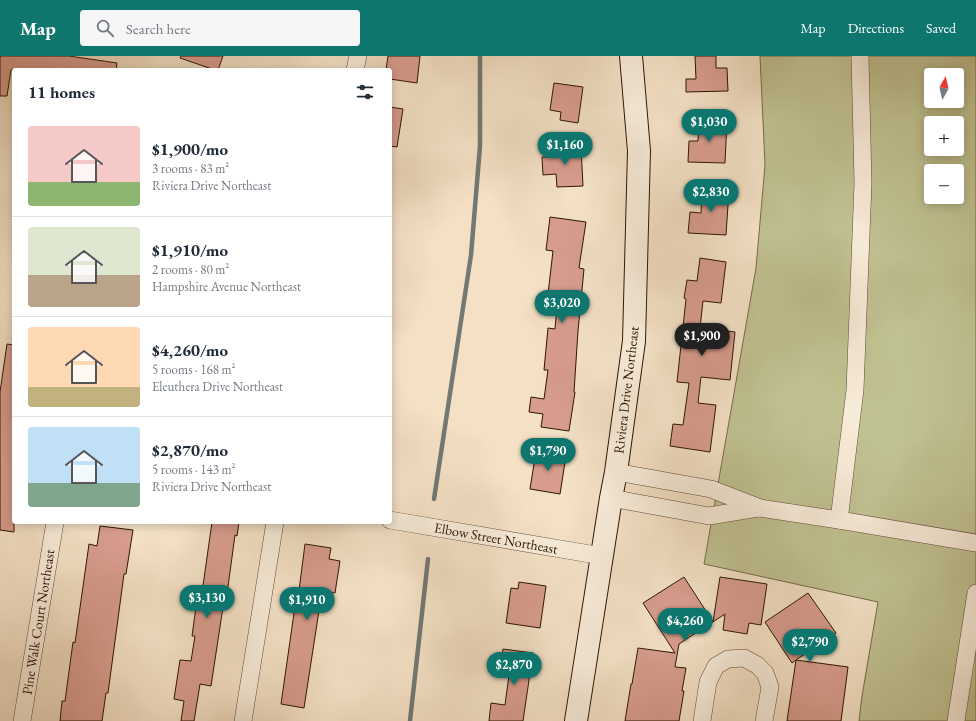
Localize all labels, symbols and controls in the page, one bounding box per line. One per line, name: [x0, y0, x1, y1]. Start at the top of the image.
search box: [80, 10, 360, 46]
text: Map: [20, 16, 56, 41]
icon: search: [94, 17, 116, 39]
text: Search here: [126, 19, 191, 38]
text: Map: [800, 19, 826, 37]
text: Directions: [848, 19, 904, 37]
text: Saved: [926, 19, 956, 37]
north arrow: [924, 68, 964, 108]
map controls: [924, 68, 964, 204]
text: 11 homes: [28, 81, 95, 103]
icon: filters: [354, 81, 376, 103]
pin: $1,030: [676, 109, 742, 143]
text: $1,030: [691, 113, 727, 130]
button: +: [924, 116, 964, 156]
pin: $1,160: [532, 132, 598, 166]
text: $1,160: [547, 136, 583, 153]
text: $1,900/mo: [152, 138, 228, 160]
icon: home: [60, 142, 108, 190]
text: 3 rooms · 83 m²: [152, 160, 229, 177]
button: −: [924, 164, 964, 204]
text: Riviera Drive Northeast: [152, 177, 271, 194]
pin: $2,830: [678, 179, 744, 213]
text: $2,830: [693, 183, 729, 200]
text: $1,910/mo: [152, 239, 228, 261]
icon: home: [60, 243, 108, 291]
text: 2 rooms · 80 m²: [152, 261, 229, 278]
text: Hampshire Avenue Northeast: [152, 278, 301, 295]
pin: $3,020: [529, 290, 595, 324]
text: $3,020: [544, 294, 580, 311]
pin: $1,900: [669, 323, 735, 357]
street label: Riviera Drive Northeast: [609, 325, 643, 455]
text: $1,900: [684, 327, 720, 344]
text: $4,260/mo: [152, 339, 228, 361]
icon: home: [60, 343, 108, 391]
text: 5 rooms · 168 m²: [152, 361, 236, 378]
text: Eleuthera Drive Northeast: [152, 378, 283, 395]
pin: $1,790: [515, 438, 581, 472]
text: $2,870/mo: [152, 439, 228, 461]
text: $1,790: [530, 442, 566, 459]
icon: home: [60, 443, 108, 491]
text: 5 rooms · 143 m²: [152, 461, 236, 478]
text: Riviera Drive Northeast: [152, 478, 271, 495]
street label: Elbow Street Northeast: [433, 518, 560, 558]
street label: Pine Walk Court Northeast: [18, 547, 58, 696]
pin: $3,130: [174, 585, 240, 619]
pin: $1,910: [274, 587, 340, 621]
text: $3,130: [189, 589, 225, 606]
text: $1,910: [289, 591, 325, 608]
pin: $4,260: [652, 608, 718, 642]
text: $4,260: [667, 612, 703, 629]
pin: $2,790: [777, 629, 843, 663]
text: $2,790: [792, 633, 828, 650]
pin: $2,870: [481, 652, 547, 686]
text: $2,870: [496, 656, 532, 673]

